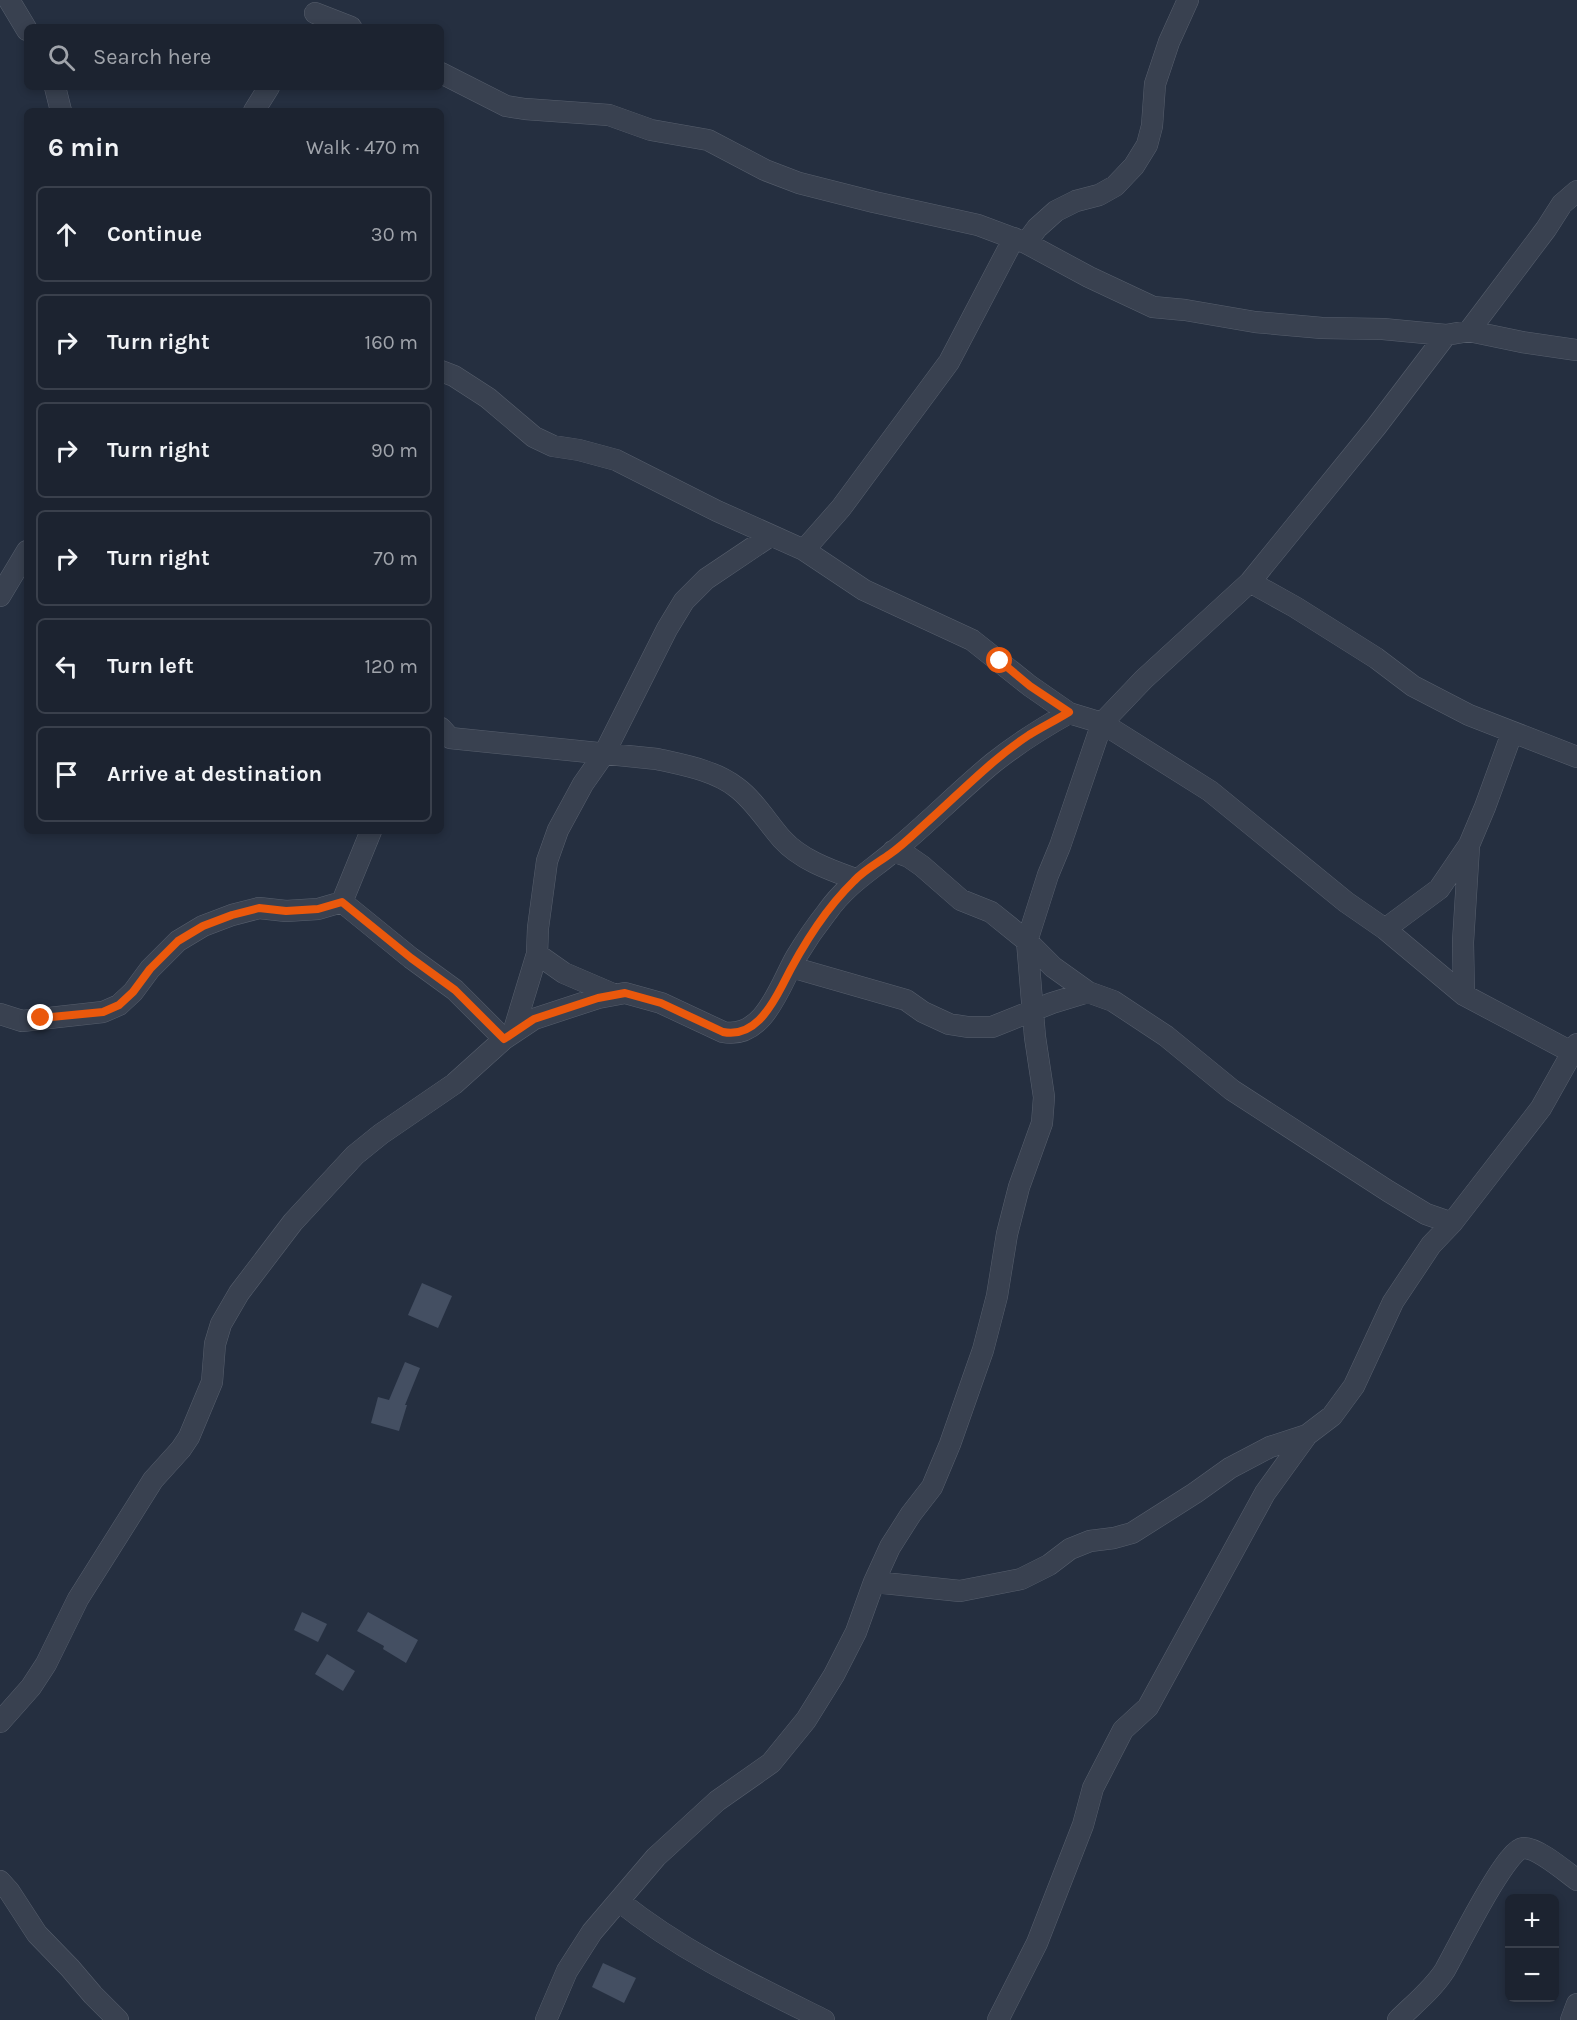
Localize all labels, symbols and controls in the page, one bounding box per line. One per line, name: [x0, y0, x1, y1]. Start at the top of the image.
search box: [24, 24, 444, 90]
icon: search: [45, 41, 78, 74]
text: Search here: [93, 44, 211, 70]
text: 6 min: [48, 132, 120, 163]
text: Walk · 470 m: [306, 136, 420, 159]
icon: ahead: [50, 218, 83, 251]
text: Continue: [107, 221, 202, 247]
text: 30 m: [371, 223, 418, 246]
icon: right: [50, 326, 83, 359]
text: Turn right: [107, 329, 210, 355]
text: 160 m: [365, 331, 418, 354]
icon: right: [50, 434, 83, 467]
text: Turn right: [107, 437, 210, 463]
text: 90 m: [371, 439, 418, 462]
icon: right: [50, 542, 83, 575]
text: Turn right: [107, 545, 210, 571]
text: 70 m: [373, 547, 418, 570]
route start: [986, 647, 1012, 673]
icon: left: [50, 650, 83, 683]
text: Turn left: [107, 653, 194, 679]
text: 120 m: [364, 655, 418, 678]
icon: arrive: [50, 758, 83, 791]
text: Arrive at destination: [107, 761, 322, 787]
route end: [27, 1004, 53, 1030]
map controls: [1505, 1894, 1559, 2002]
button: +: [1505, 1894, 1559, 1948]
button: −: [1505, 1948, 1559, 2002]

